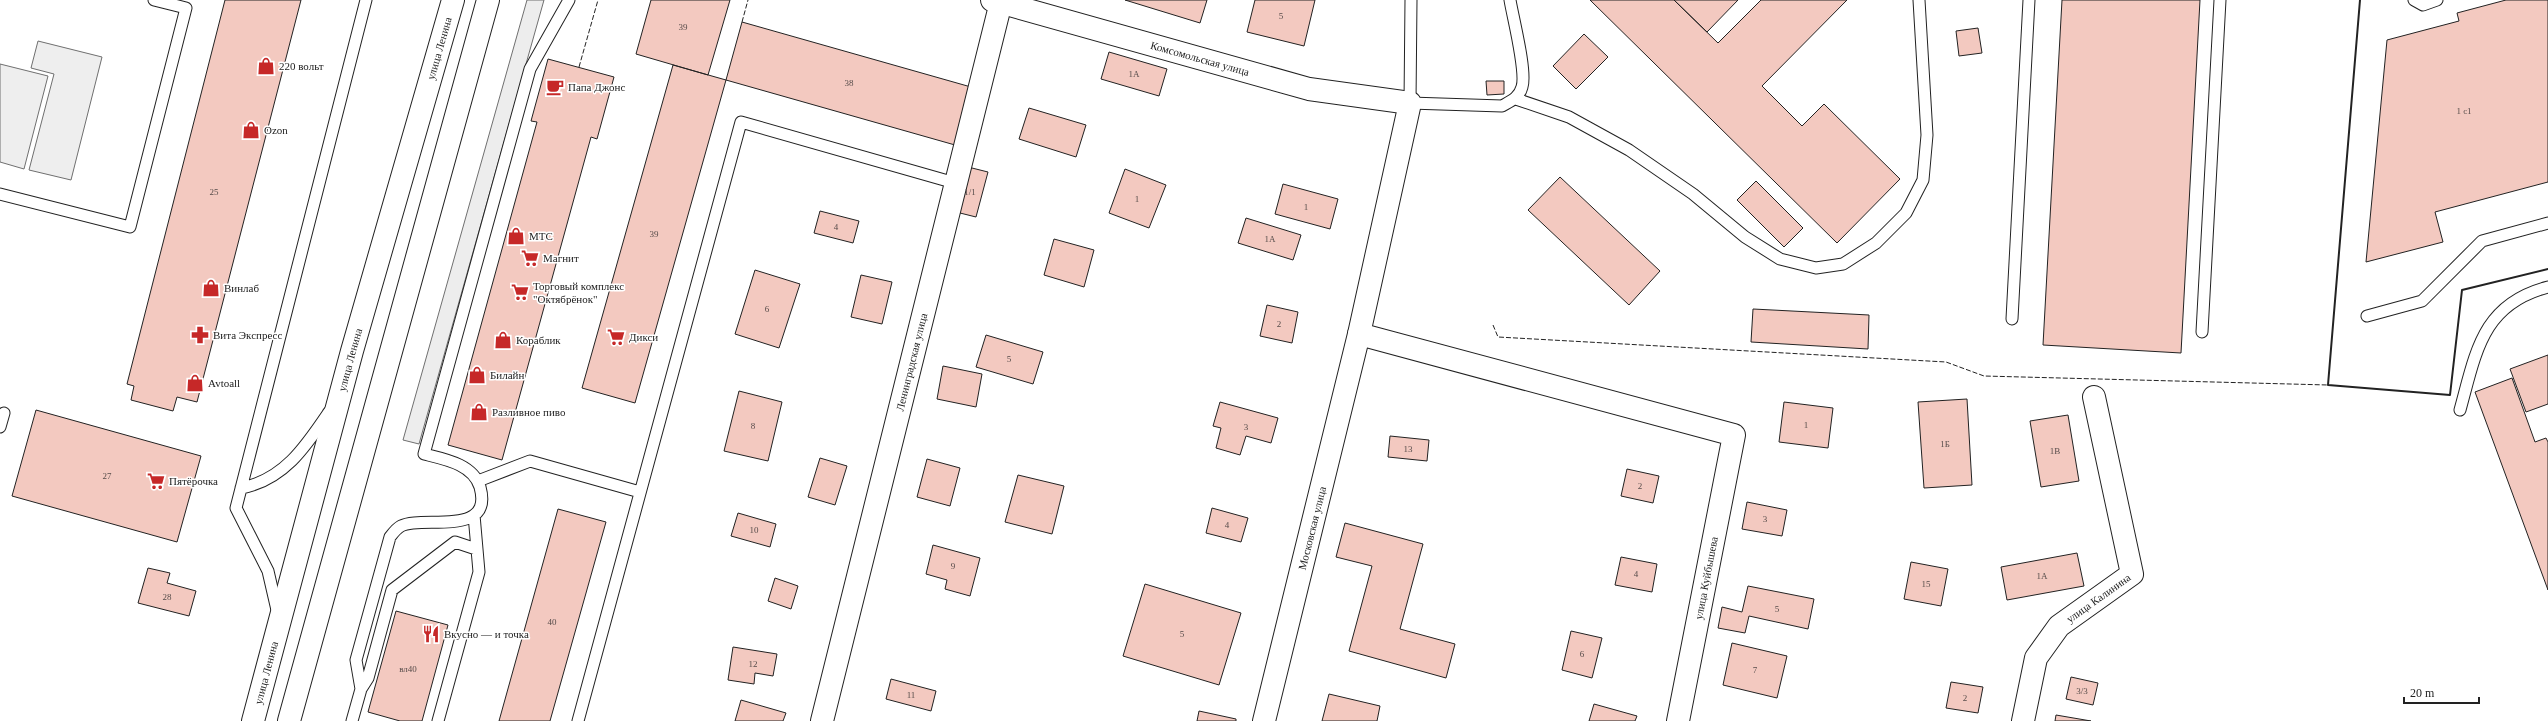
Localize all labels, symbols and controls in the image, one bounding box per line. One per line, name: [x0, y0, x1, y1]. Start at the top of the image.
house number: 5: [1279, 11, 1284, 21]
street label: улица Ленина: [424, 15, 454, 81]
house number: 39: [679, 22, 688, 32]
street label: Комсомольская улица: [1149, 39, 1251, 78]
shop icon: 220 вольт: [256, 56, 276, 76]
place label: 220 вольт: [279, 60, 324, 72]
house number: 1А: [1129, 69, 1140, 79]
cafe icon: Папа Джонс: [545, 77, 565, 97]
house number: 38: [845, 78, 854, 88]
place label: Папа Джонс: [568, 81, 625, 93]
house number: 1 с1: [2456, 106, 2472, 116]
shop icon: Ozon: [241, 120, 261, 140]
place label: Ozon: [264, 124, 288, 136]
house number: 25: [210, 187, 219, 197]
house number: 1/1: [964, 187, 976, 197]
house number: 1: [1135, 194, 1139, 204]
house number: 1: [1304, 202, 1308, 212]
house number: 4: [834, 222, 839, 232]
shop icon: МТС: [506, 226, 526, 246]
house number: 39: [650, 229, 659, 239]
place label: МТС: [529, 230, 553, 242]
house number: 1А: [1265, 234, 1276, 244]
supermarket icon: Магнит: [520, 248, 540, 268]
place label: Магнит: [543, 252, 579, 264]
shop icon: Винлаб: [201, 278, 221, 298]
place label: Торговый комплекс "Октябрёнок": [533, 280, 624, 305]
place label: Винлаб: [224, 282, 259, 294]
supermarket icon: Торговый комплекс "Октябрёнок": [510, 282, 530, 302]
house number: 6: [765, 304, 770, 314]
street label: Ленинградская улица: [893, 312, 929, 412]
house number: 2: [1277, 319, 1281, 329]
pharmacy icon: Вита Экспресс: [190, 325, 210, 345]
street label: улица Ленина: [335, 327, 364, 393]
supermarket icon: Дикси: [606, 327, 626, 347]
place label: Вита Экспресс: [213, 329, 282, 341]
shop icon: Кораблик: [493, 330, 513, 350]
place label: Дикси: [629, 331, 658, 343]
place label: Кораблик: [516, 334, 561, 346]
house number: 5: [1007, 354, 1012, 364]
shop icon: Билайн: [467, 365, 487, 385]
place label: Билайн: [490, 369, 524, 381]
shop icon: Avtoall: [185, 373, 205, 393]
place label: Avtoall: [208, 377, 240, 389]
shop icon: Разливное пиво: [469, 402, 489, 422]
place label: Разливное пиво: [492, 406, 566, 418]
house number: 1: [1804, 420, 1808, 430]
house number: 8: [751, 421, 756, 431]
house number: 3: [1244, 422, 1249, 432]
house number: 1Б: [1940, 439, 1950, 449]
house number: 13: [1404, 444, 1413, 454]
house number: 1В: [2050, 446, 2060, 456]
house number: 27: [103, 471, 112, 481]
supermarket icon: Пятёрочка: [146, 471, 166, 491]
place label: Пятёрочка: [169, 475, 218, 487]
house number: 2: [1638, 481, 1642, 491]
street label: Московская улица: [1296, 485, 1328, 571]
house number: 3: [1763, 514, 1768, 524]
house number: 4: [1225, 520, 1230, 530]
house number: 10: [750, 525, 759, 535]
street label: улица Куйбышева: [1692, 535, 1720, 620]
house number: 9: [951, 561, 956, 571]
house number: 4: [1634, 569, 1639, 579]
house number: 1А: [2037, 571, 2048, 581]
street label: улица Калинина: [2064, 571, 2133, 625]
house number: 15: [1922, 579, 1931, 589]
house number: 28: [163, 592, 172, 602]
house number: 5: [1775, 604, 1780, 614]
house number: 40: [548, 617, 557, 627]
restaurant icon: Вкусно — и точка: [421, 624, 441, 644]
place label: Вкусно — и точка: [444, 628, 529, 640]
house number: 5: [1180, 629, 1185, 639]
street label: улица Ленина: [252, 640, 280, 706]
house number: 6: [1580, 649, 1585, 659]
house number: 12: [749, 659, 758, 669]
house number: вл40: [399, 664, 417, 674]
house number: 7: [1753, 665, 1758, 675]
scale bar: [2404, 679, 2479, 705]
house number: 3/3: [2076, 686, 2088, 696]
text: 20 m: [2410, 686, 2435, 700]
house number: 11: [907, 690, 915, 700]
house number: 2: [1963, 693, 1967, 703]

